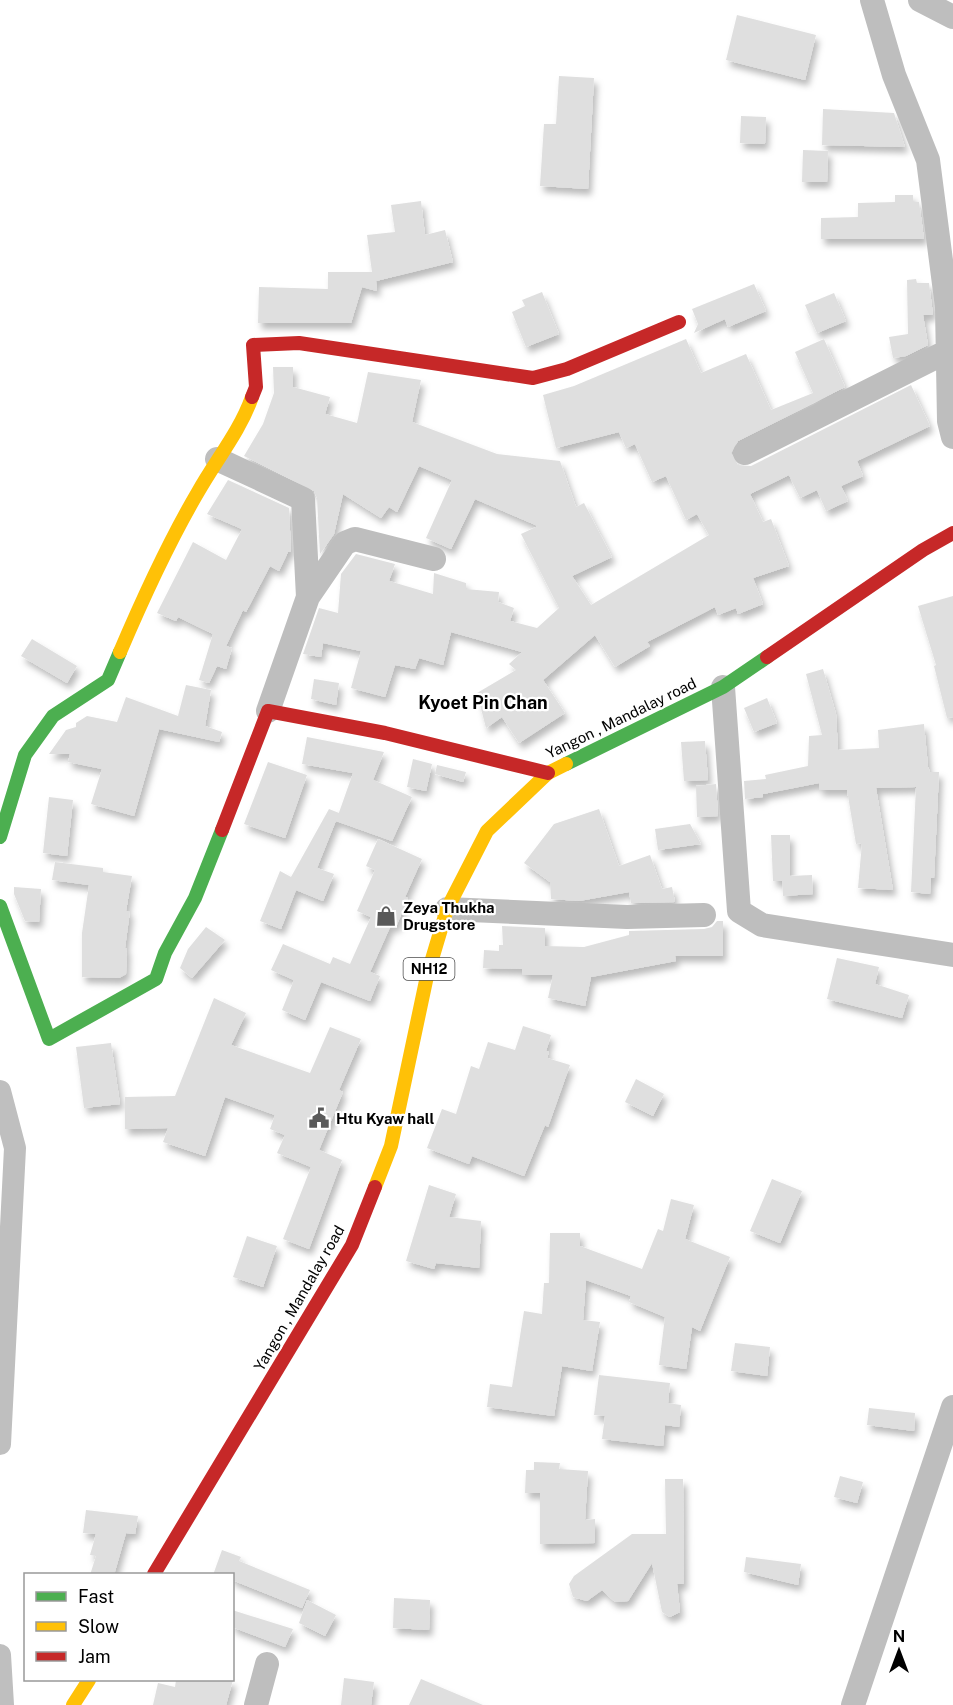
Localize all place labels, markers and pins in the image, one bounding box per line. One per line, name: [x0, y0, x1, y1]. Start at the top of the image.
place label: Zeya Thukha Drugstore: [403, 899, 495, 933]
shop icon: Zeya Thukha Drugstore: [374, 904, 398, 928]
public building icon: Htu Kyaw hall: [307, 1106, 331, 1130]
place label: Htu Kyaw hall: [336, 1110, 434, 1127]

